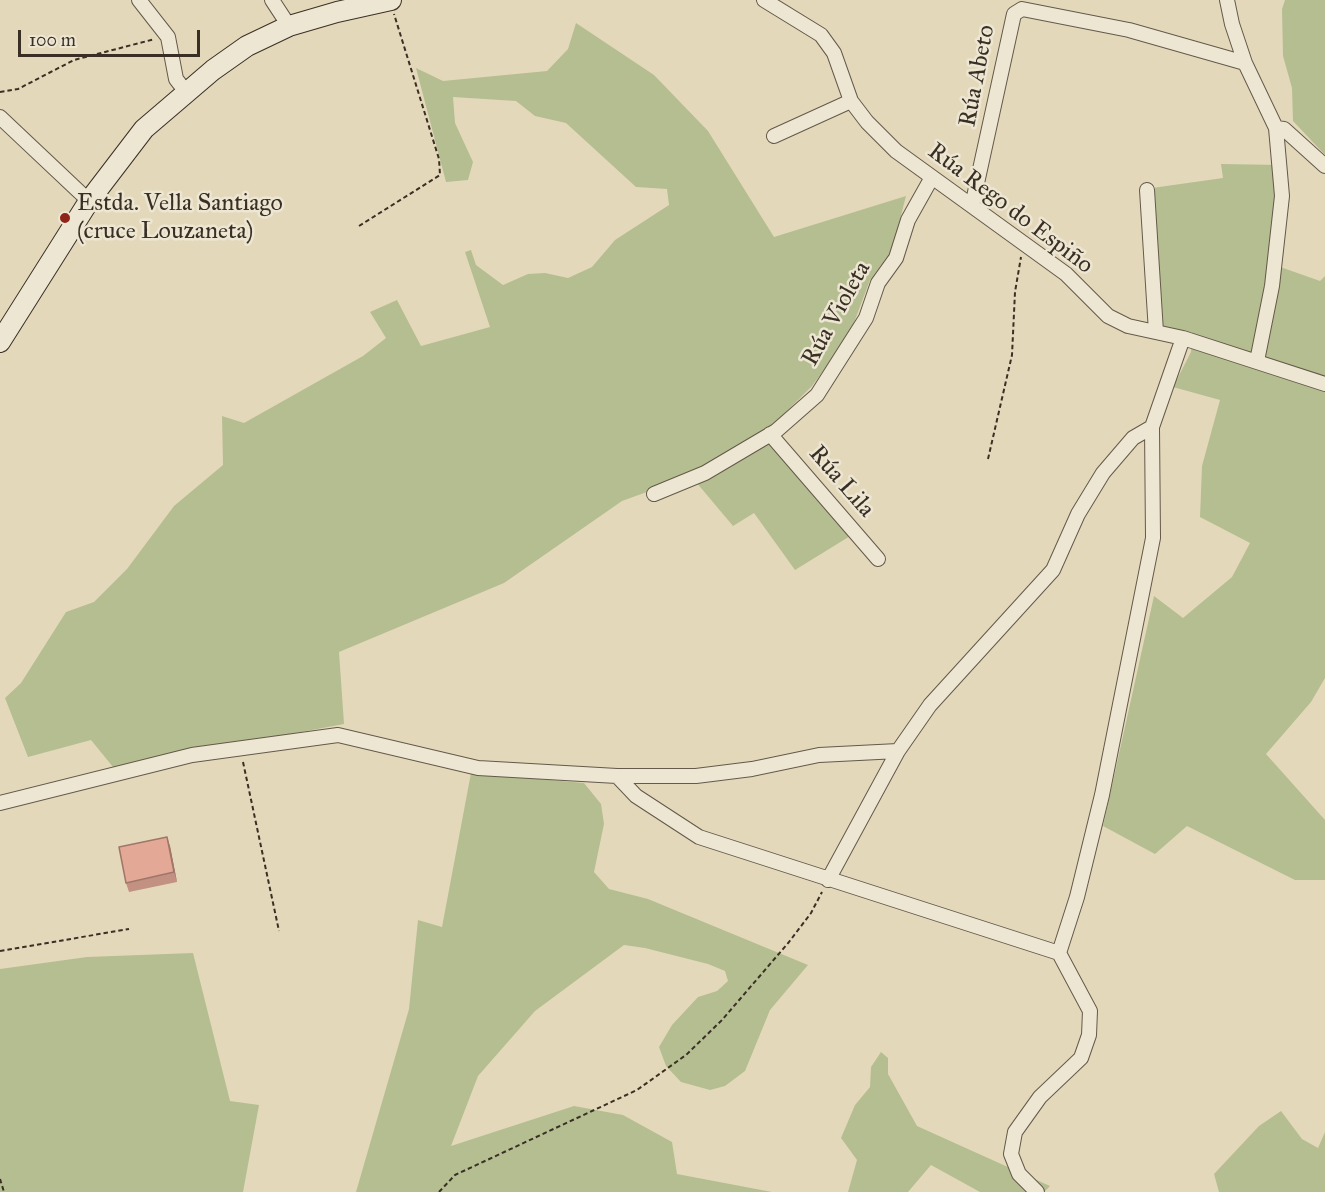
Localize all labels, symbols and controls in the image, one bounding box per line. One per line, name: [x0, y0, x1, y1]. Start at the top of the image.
scale bar: [21, 18, 202, 56]
street label: Rúa Abeto: [954, 23, 1002, 129]
text: 100 m: [29, 29, 76, 51]
street label: Rúa Rego do Espiño: [922, 137, 1098, 281]
place label: Estda. Vella Santiago (cruce Louzaneta): [77, 190, 283, 246]
marker: Estda. Vella Santiago (cruce Louzaneta): [58, 211, 72, 225]
street label: Rúa Violeta: [796, 257, 878, 371]
street label: Rúa Lila: [802, 440, 880, 524]

